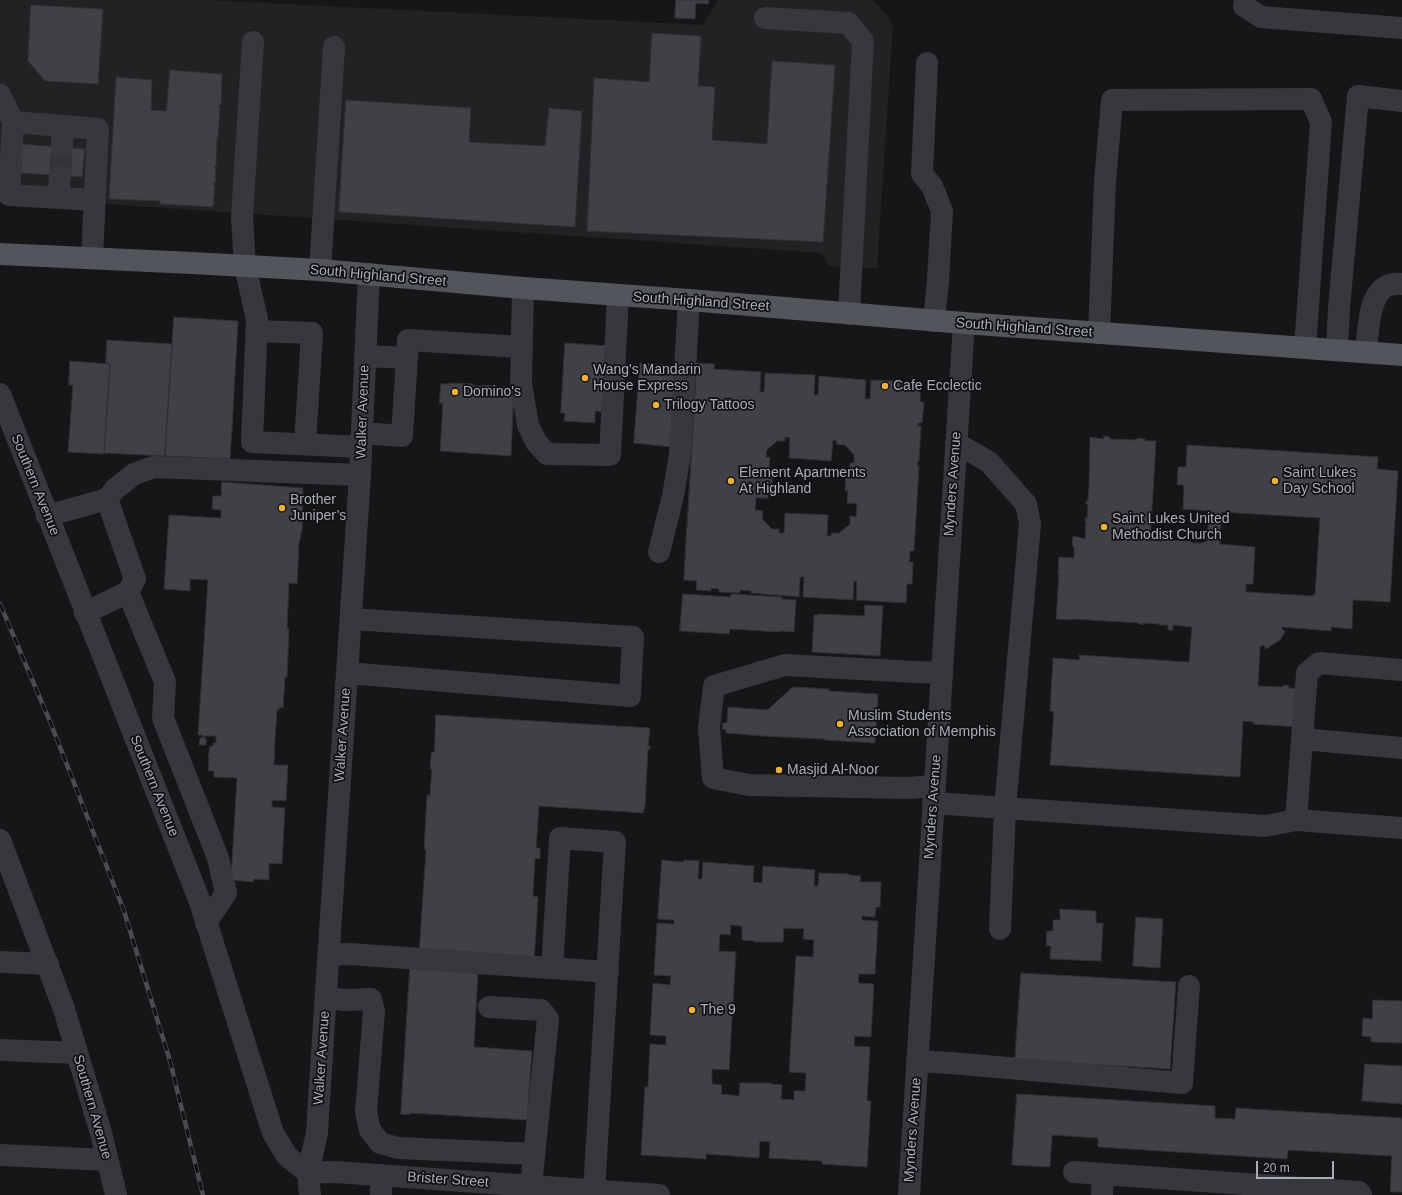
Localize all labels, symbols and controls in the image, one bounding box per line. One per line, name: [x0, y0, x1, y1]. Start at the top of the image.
street label: South Highland Street: [309, 262, 447, 290]
street label: South Highland Street: [632, 289, 770, 315]
street label: South Highland Street: [955, 315, 1093, 341]
place label: Wang's Mandarin House Express: [593, 362, 701, 394]
street label: Walker Avenue: [353, 365, 373, 459]
marker: Wang's Mandarin House Express: [580, 373, 590, 383]
place label: Cafe Ecclectic: [893, 378, 982, 394]
marker: Cafe Ecclectic: [880, 381, 890, 391]
place label: Domino's: [463, 384, 521, 400]
marker: Domino's: [450, 387, 460, 397]
place label: Trilogy Tattoos: [664, 397, 755, 413]
marker: Trilogy Tattoos: [651, 400, 661, 410]
street label: Mynders Avenue: [941, 431, 965, 537]
street label: Southern Avenue: [7, 432, 63, 538]
place label: Element Apartments At Highland: [739, 465, 866, 498]
place label: Saint Lukes Day School: [1283, 465, 1356, 498]
marker: Element Apartments At Highland: [726, 476, 736, 486]
marker: Saint Lukes Day School: [1270, 476, 1280, 486]
place label: Brother Juniper’s: [290, 492, 346, 524]
marker: Brother Juniper’s: [277, 503, 287, 513]
place label: Saint Lukes United Methodist Church: [1112, 511, 1230, 544]
marker: Saint Lukes United Methodist Church: [1099, 522, 1109, 532]
street label: Walker Avenue: [331, 687, 355, 783]
place label: Muslim Students Association of Memphis: [848, 708, 996, 740]
marker: Muslim Students Association of Memphis: [835, 719, 845, 729]
street label: Southern Avenue: [126, 733, 182, 839]
street label: Mynders Avenue: [921, 754, 945, 860]
place label: Masjid Al-Noor: [787, 762, 879, 778]
marker: Masjid Al-Noor: [774, 765, 784, 775]
place label: The 9: [700, 1002, 736, 1018]
marker: The 9: [687, 1005, 697, 1015]
street label: Walker Avenue: [310, 1010, 334, 1106]
street label: Southern Avenue: [69, 1053, 115, 1161]
street label: Mynders Avenue: [901, 1077, 925, 1183]
scale bar: [1258, 1153, 1336, 1179]
text: 20 m: [1263, 1161, 1290, 1175]
street label: Brister Street: [407, 1169, 489, 1191]

